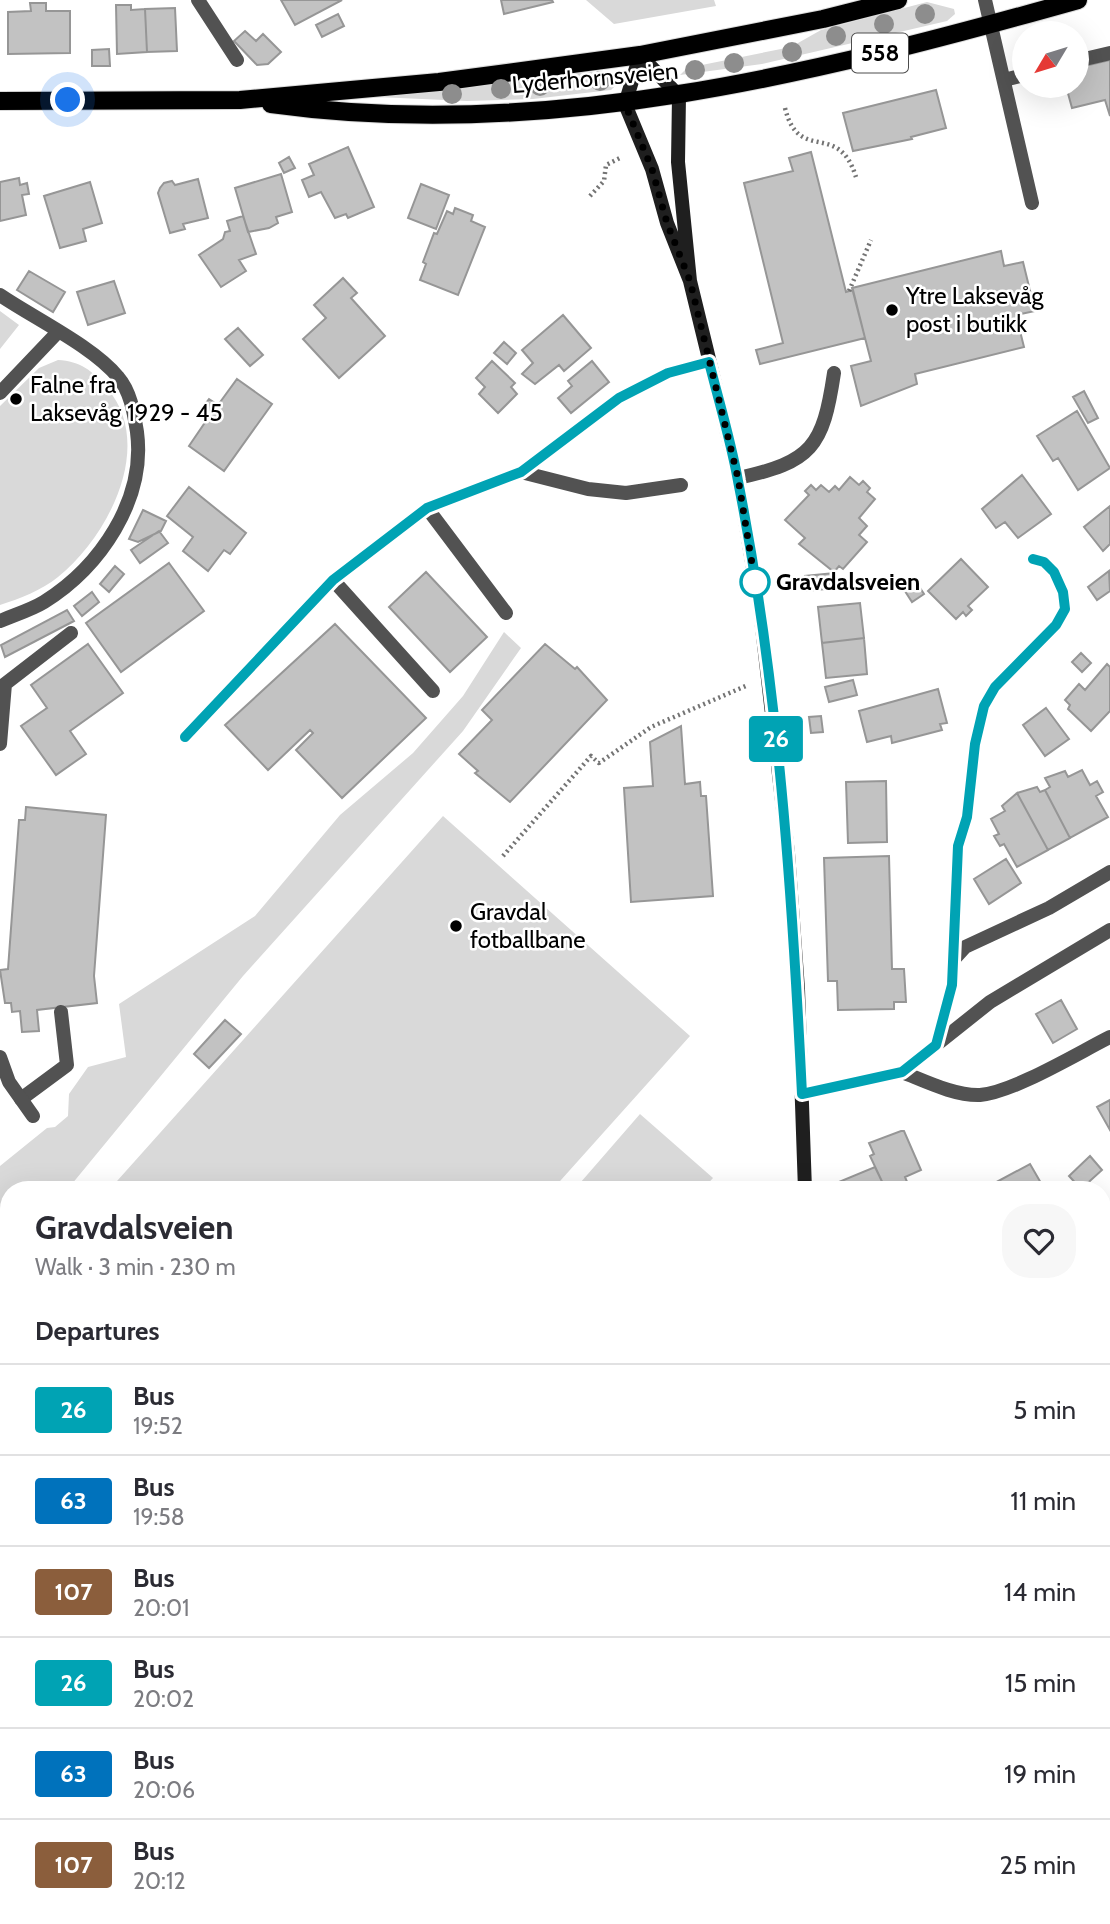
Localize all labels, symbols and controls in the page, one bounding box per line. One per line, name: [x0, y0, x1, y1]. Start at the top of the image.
north arrow: [1012, 21, 1088, 98]
map controls: [1012, 21, 1089, 98]
road number: 558: [852, 34, 908, 72]
street label: Lyderhornsveien: [510, 56, 679, 99]
your location: [50, 82, 85, 117]
place label: Ytre Laksevåg post i butikk: [905, 281, 1044, 338]
marker: Ytre Laksevåg post i butikk: [884, 302, 900, 318]
place label: Falne fra Laksevåg 1929 - 45: [30, 370, 222, 427]
marker: Falne fra Laksevåg 1929 - 45: [8, 391, 24, 407]
marker: Gravdalsveien: [740, 567, 770, 597]
place label: Gravdalsveien: [776, 567, 920, 596]
line badge: 26: [744, 716, 808, 762]
text: 26: [763, 724, 789, 753]
place label: Gravdal fotballbane: [470, 897, 586, 954]
marker: Gravdal fotballbane: [448, 918, 464, 934]
button: heart: [1002, 1204, 1076, 1278]
text: Gravdalsveien: [35, 1207, 233, 1247]
text: Walk · 3 min · 230 m: [35, 1253, 236, 1281]
text: Departures: [35, 1315, 159, 1347]
text: Bus: [133, 1380, 174, 1412]
text: 5 min: [1013, 1394, 1076, 1426]
text: 26: [60, 1395, 87, 1424]
text: 19:52: [133, 1412, 183, 1440]
text: Bus: [133, 1471, 174, 1503]
text: 11 min: [1010, 1485, 1076, 1517]
text: 63: [60, 1486, 87, 1515]
text: 19:58: [133, 1503, 185, 1531]
text: Bus: [133, 1562, 174, 1594]
text: 14 min: [1004, 1576, 1076, 1608]
text: 107: [54, 1577, 93, 1606]
text: 20:01: [133, 1594, 189, 1622]
text: Bus: [133, 1653, 174, 1685]
text: 15 min: [1005, 1667, 1076, 1699]
text: 26: [60, 1668, 87, 1697]
text: 20:02: [133, 1685, 194, 1713]
text: Bus: [133, 1744, 174, 1776]
text: 19 min: [1004, 1758, 1076, 1790]
text: 63: [60, 1759, 87, 1788]
text: 20:06: [133, 1776, 195, 1804]
text: Bus: [133, 1835, 174, 1867]
text: 25 min: [1000, 1849, 1076, 1881]
text: 107: [54, 1850, 93, 1879]
text: 20:12: [133, 1867, 185, 1895]

